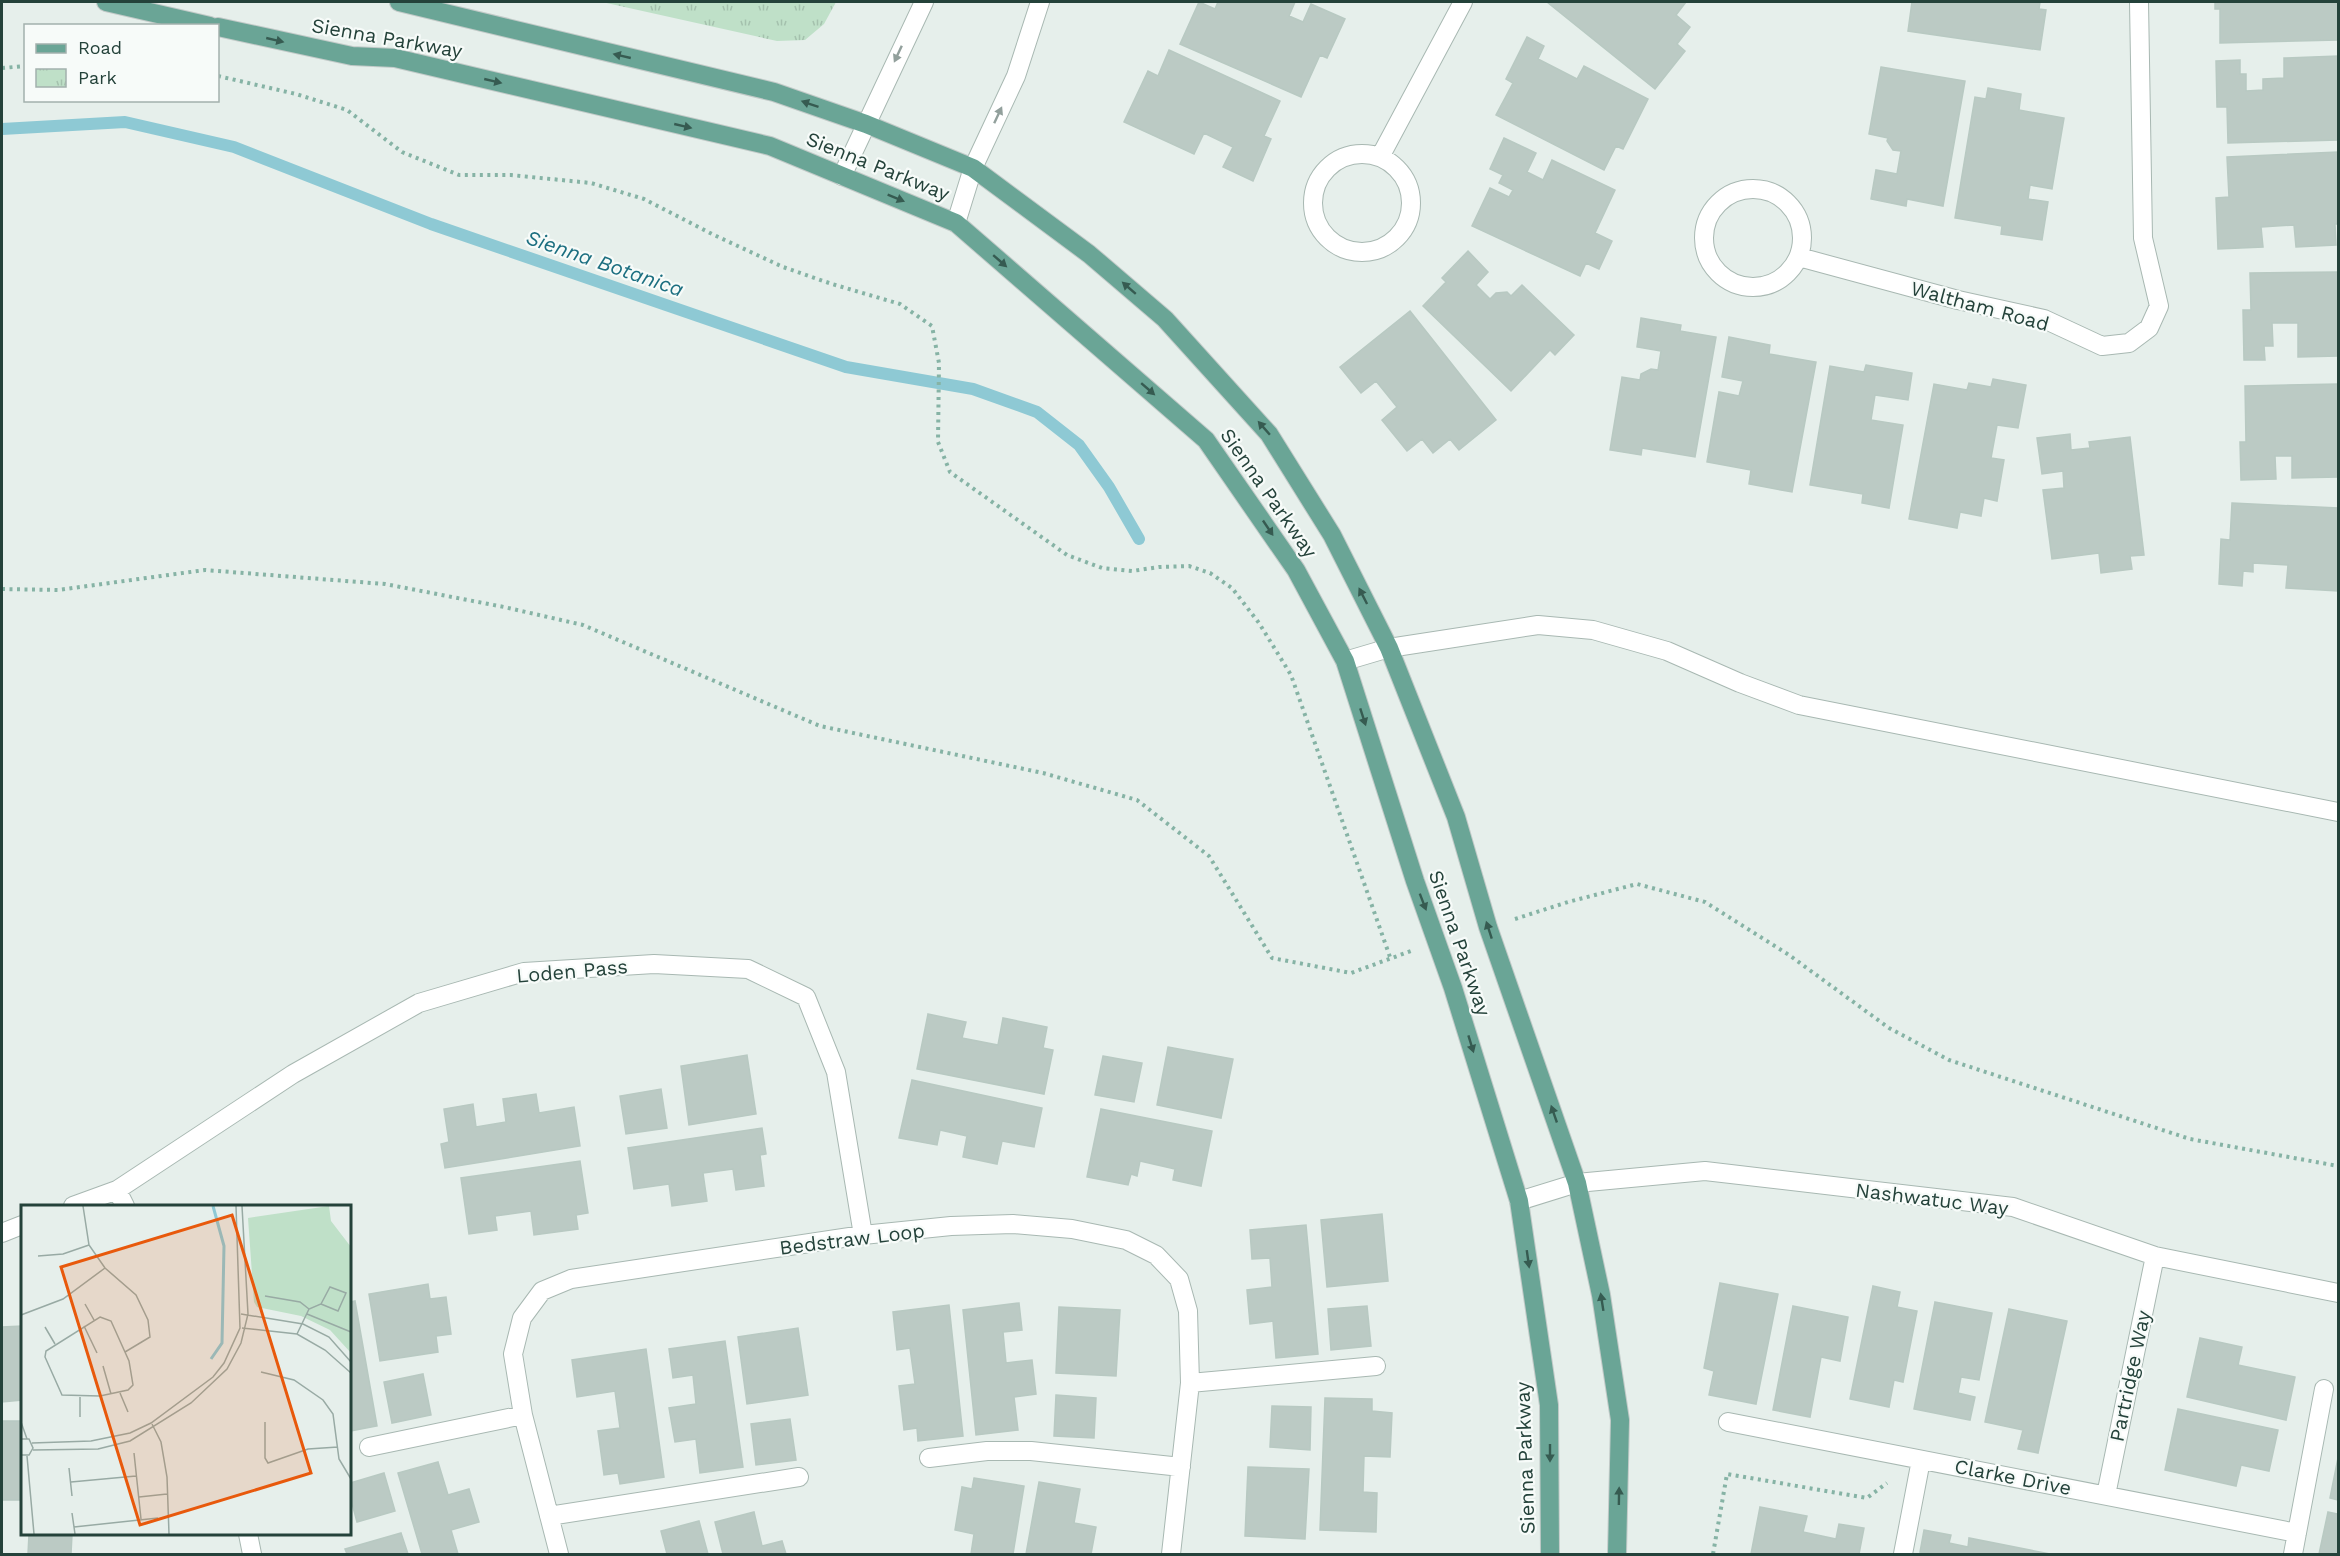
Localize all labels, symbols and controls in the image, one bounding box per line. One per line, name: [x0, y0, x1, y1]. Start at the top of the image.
street label: Sienna Parkway: [310, 13, 465, 63]
legend: [24, 24, 219, 102]
one-way arrow: [265, 36, 284, 45]
text: Road: [78, 37, 122, 58]
one-way arrow: [894, 46, 903, 63]
one-way arrow: [612, 50, 631, 60]
text: Park: [78, 67, 117, 88]
one-way arrow: [484, 77, 502, 87]
one-way arrow: [801, 99, 819, 109]
one-way arrow: [993, 106, 1002, 123]
one-way arrow: [674, 121, 692, 131]
street label: Sienna Parkway: [803, 126, 954, 206]
one-way arrow: [888, 193, 906, 203]
water label: Sienna Botanica: [523, 224, 687, 302]
one-way arrow: [993, 254, 1008, 268]
street label: Waltham Road: [1908, 276, 2052, 336]
one-way arrow: [1122, 282, 1137, 295]
one-way arrow: [1140, 382, 1155, 395]
one-way arrow: [1258, 421, 1271, 436]
street label: Sienna Parkway: [1215, 424, 1323, 563]
one-way arrow: [1262, 520, 1273, 536]
one-way arrow: [1358, 588, 1367, 605]
one-way arrow: [1359, 708, 1368, 726]
street label: Sienna Parkway: [1424, 867, 1496, 1020]
one-way arrow: [1418, 894, 1428, 912]
one-way arrow: [1484, 921, 1493, 939]
street label: Loden Pass: [515, 954, 629, 988]
one-way arrow: [1466, 1035, 1476, 1053]
one-way arrow: [1548, 1105, 1558, 1123]
street label: Nashwatuc Way: [1854, 1178, 2010, 1220]
inset map: [21, 1205, 351, 1535]
street label: Bedstraw Loop: [778, 1218, 926, 1260]
one-way arrow: [1523, 1250, 1532, 1269]
one-way arrow: [1598, 1293, 1607, 1312]
street label: Partridge Way: [2104, 1308, 2156, 1444]
street label: Sienna Parkway: [1510, 1381, 1540, 1535]
one-way arrow: [1545, 1443, 1554, 1462]
street label: Clarke Drive: [1953, 1454, 2073, 1500]
one-way arrow: [1614, 1487, 1623, 1506]

